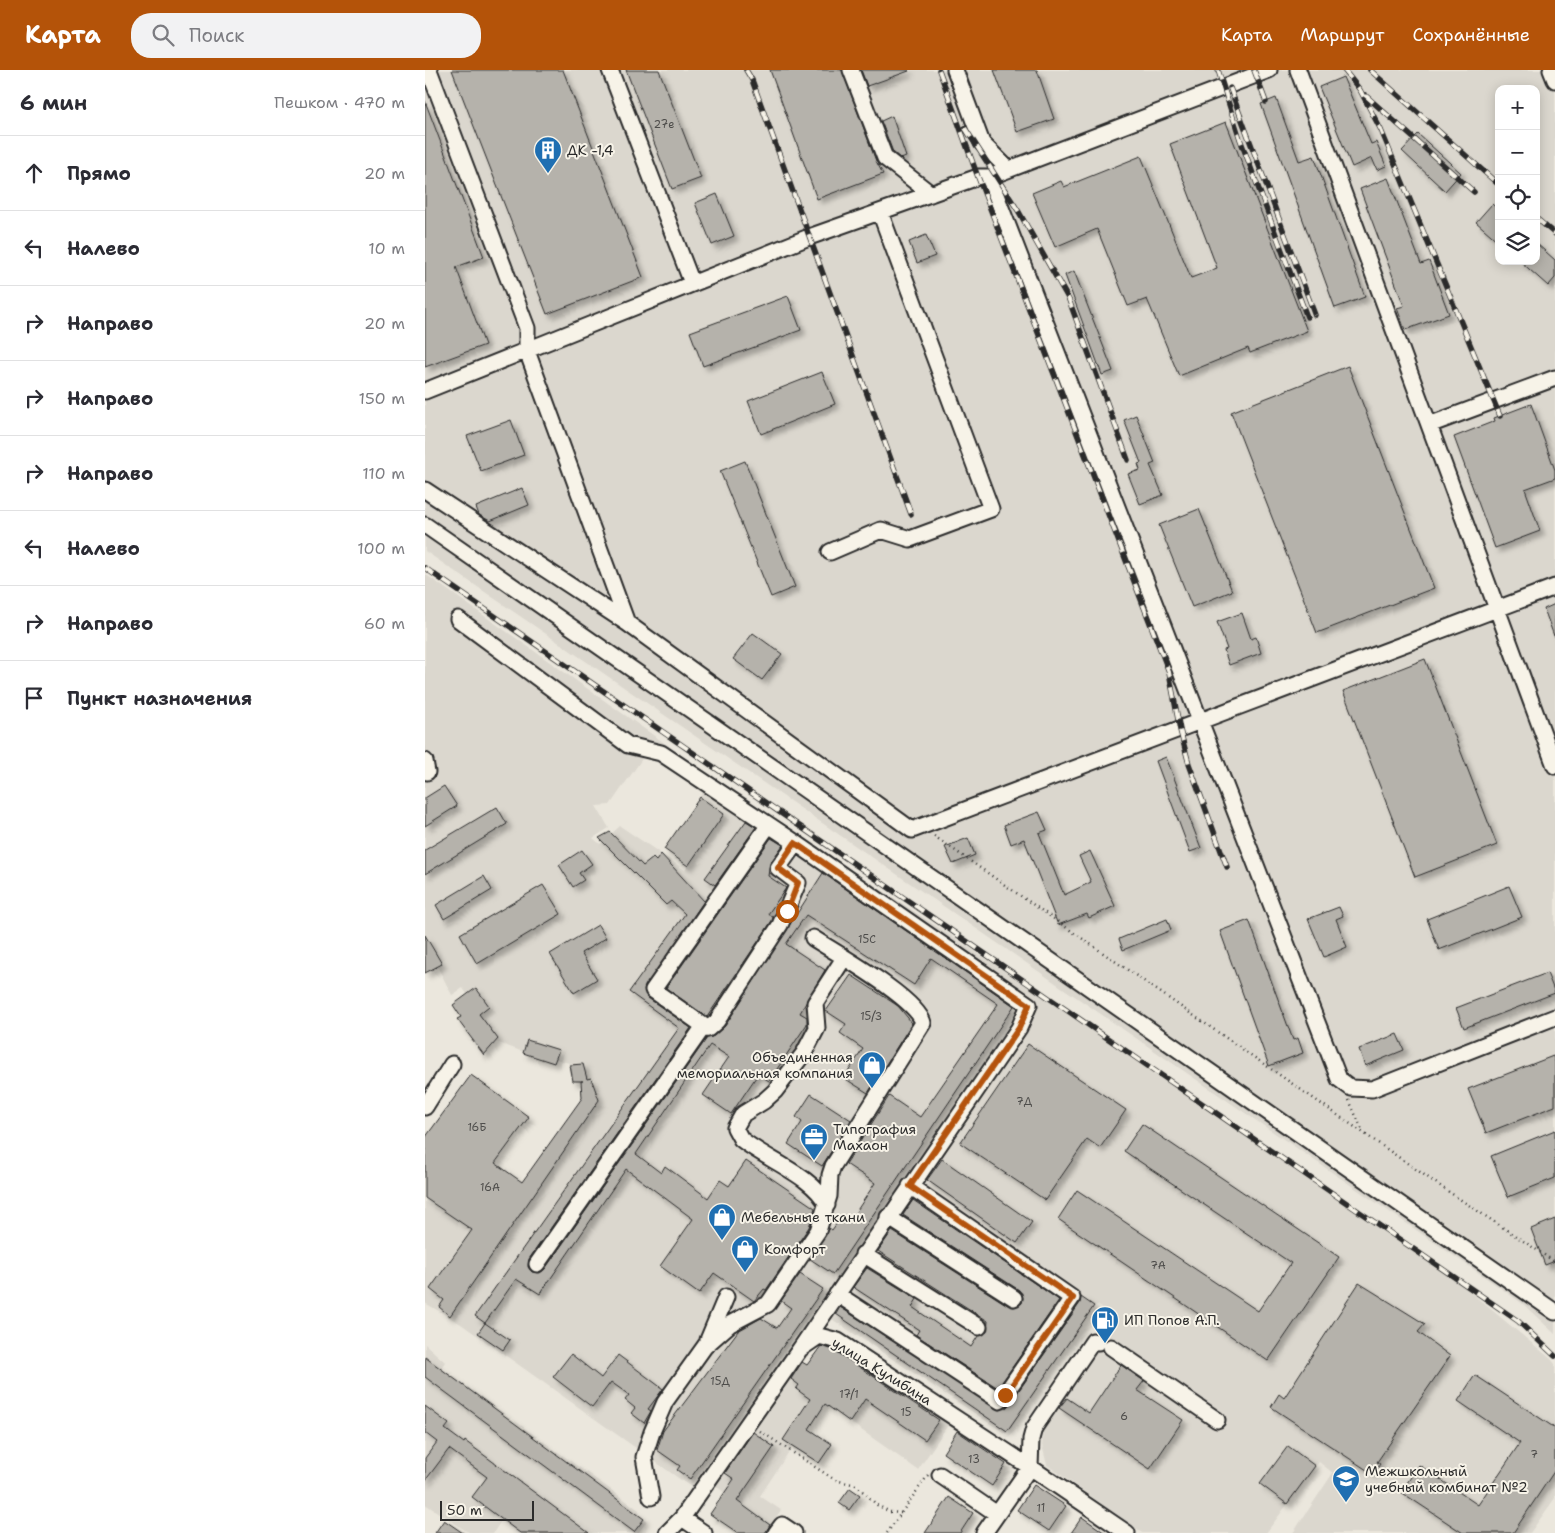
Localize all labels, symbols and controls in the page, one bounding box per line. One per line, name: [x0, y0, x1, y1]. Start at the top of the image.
search box: [131, 13, 481, 58]
text: Карта: [25, 19, 101, 51]
icon: search: [149, 21, 177, 49]
text: Поиск: [189, 23, 244, 48]
text: Карта: [1221, 23, 1272, 47]
text: Маршрут: [1300, 23, 1384, 47]
text: Сохранённые: [1412, 23, 1530, 47]
map controls: [1495, 85, 1540, 265]
button: +: [1495, 85, 1540, 130]
text: 6 мин: [20, 89, 87, 117]
text: Пешком · 470 m: [274, 92, 405, 113]
house number: 27е: [654, 117, 674, 132]
button: −: [1495, 130, 1540, 175]
building icon: ДК -1,4: [533, 135, 563, 174]
place label: ДК -1,4: [567, 141, 614, 159]
icon: ahead: [20, 159, 48, 187]
text: Прямо: [67, 161, 131, 186]
text: 20 m: [364, 163, 405, 184]
button: locate: [1495, 175, 1540, 220]
button: layers: [1495, 220, 1540, 265]
icon: left: [20, 234, 48, 262]
text: Налево: [67, 236, 140, 261]
text: 10 m: [368, 238, 405, 259]
icon: right: [20, 309, 48, 337]
text: Направо: [67, 311, 153, 336]
text: 20 m: [364, 313, 405, 334]
icon: right: [20, 384, 48, 412]
text: Направо: [67, 386, 153, 411]
text: 150 m: [358, 388, 405, 409]
icon: right: [20, 459, 48, 487]
text: Направо: [67, 461, 153, 486]
text: 110 m: [362, 463, 405, 484]
icon: left: [20, 534, 48, 562]
text: Налево: [67, 536, 140, 561]
text: 100 m: [357, 538, 405, 559]
icon: right: [20, 609, 48, 637]
text: Направо: [67, 611, 153, 636]
text: 60 m: [364, 613, 405, 634]
icon: arrive: [20, 684, 48, 712]
text: Пункт назначения: [67, 686, 252, 711]
route start: [776, 900, 799, 923]
house number: 15С: [858, 932, 876, 947]
house number: 15/З: [860, 1009, 882, 1024]
place label: Объединенная мемориальная компания: [677, 1048, 853, 1082]
shop icon: Объединенная мемориальная компания: [857, 1050, 887, 1089]
house number: 7Д: [1016, 1094, 1033, 1109]
house number: 16Б: [467, 1120, 487, 1135]
place label: Типография Махаон: [833, 1120, 916, 1154]
office icon: Типография Махаон: [799, 1122, 829, 1161]
house number: 16А: [480, 1180, 500, 1195]
shop icon: Мебельные ткани: [707, 1202, 737, 1241]
place label: Мебельные ткани: [741, 1208, 865, 1226]
shop icon: Комфорт: [730, 1234, 760, 1273]
place label: Комфорт: [764, 1240, 827, 1258]
house number: 7А: [1150, 1258, 1166, 1273]
fuel station icon: ИП Попов А.П.: [1090, 1305, 1120, 1344]
place label: ИП Попов А.П.: [1124, 1311, 1220, 1329]
street label: улица Кулибина: [829, 1333, 936, 1409]
house number: 15Д: [710, 1374, 730, 1389]
route end: [994, 1384, 1017, 1407]
house number: 17/1: [839, 1387, 859, 1402]
house number: 15: [900, 1405, 912, 1420]
house number: 6: [1120, 1409, 1128, 1424]
house number: 7: [1530, 1447, 1538, 1462]
house number: 13: [968, 1452, 980, 1467]
place label: Межшкольный учебный комбинат №2: [1365, 1462, 1528, 1496]
school or university icon: Межшкольный учебный комбинат №2: [1331, 1464, 1361, 1503]
scale bar: [440, 1498, 534, 1521]
text: 50 m: [447, 1501, 482, 1519]
house number: 11: [1037, 1501, 1045, 1516]

